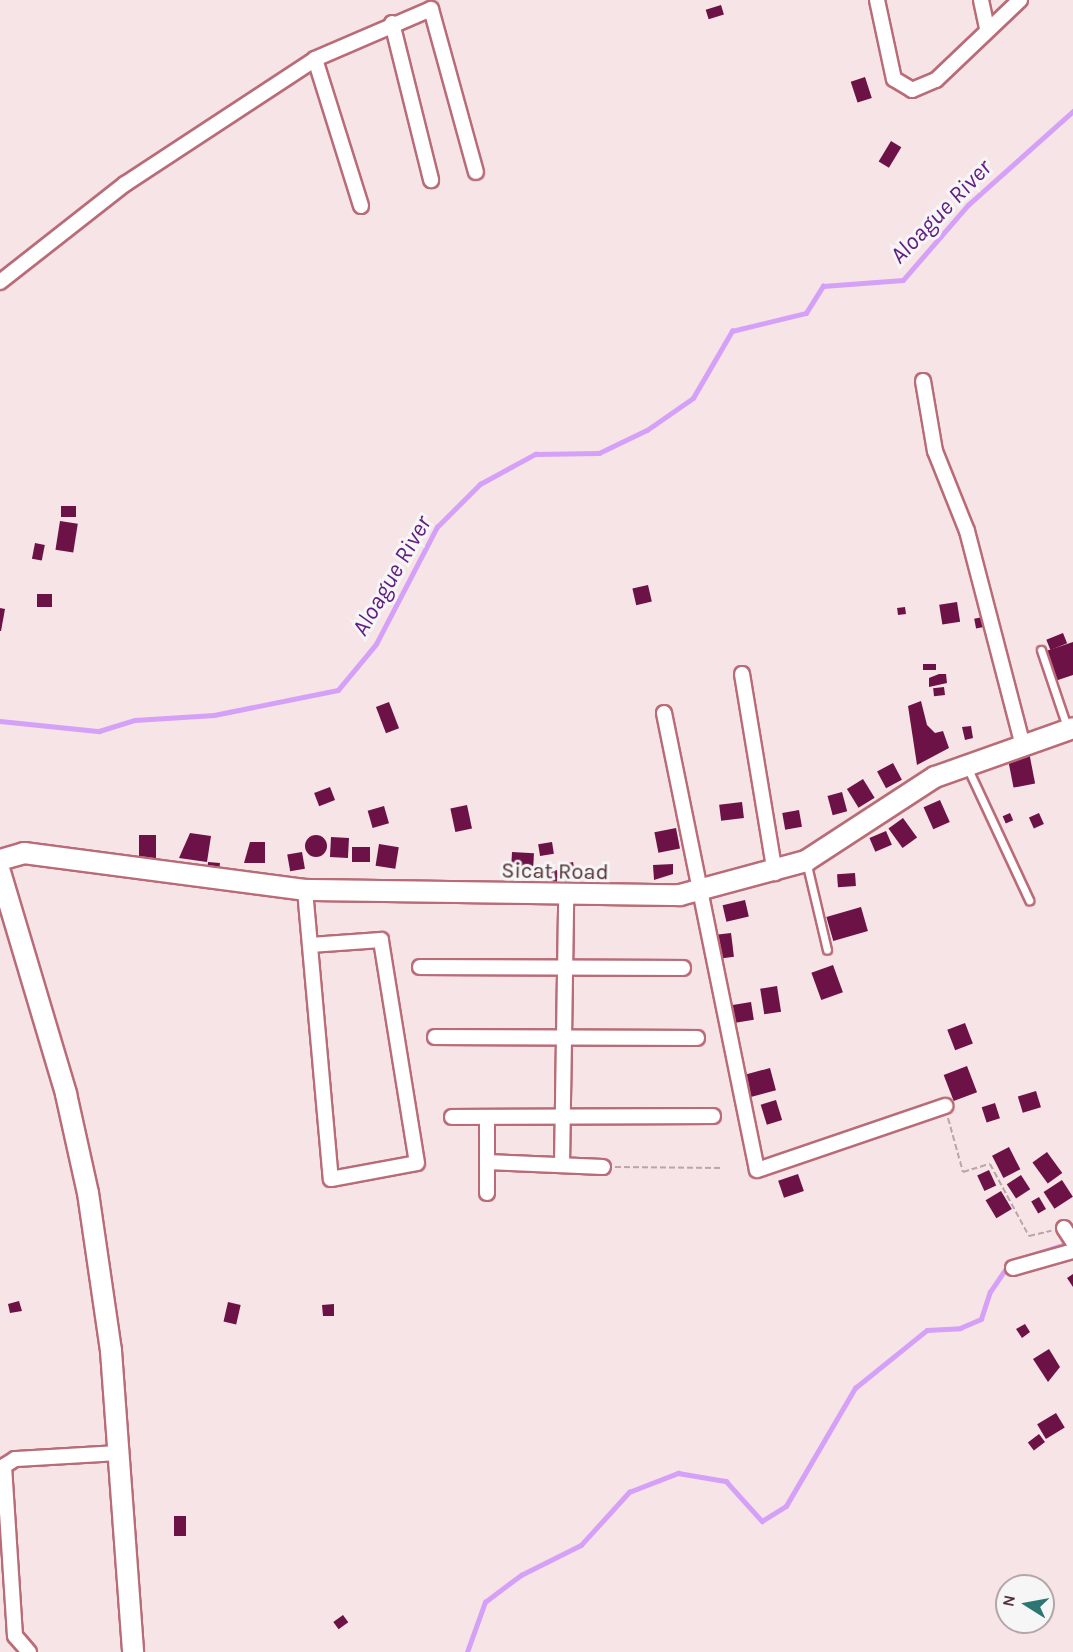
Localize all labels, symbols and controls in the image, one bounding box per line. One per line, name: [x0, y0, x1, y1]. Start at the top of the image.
water label: Aloague River: [884, 154, 998, 270]
water label: Aloague River: [346, 511, 438, 641]
street label: Sicat Road: [501, 858, 609, 886]
north arrow: [995, 1574, 1055, 1634]
text: N: [998, 1593, 1019, 1608]

